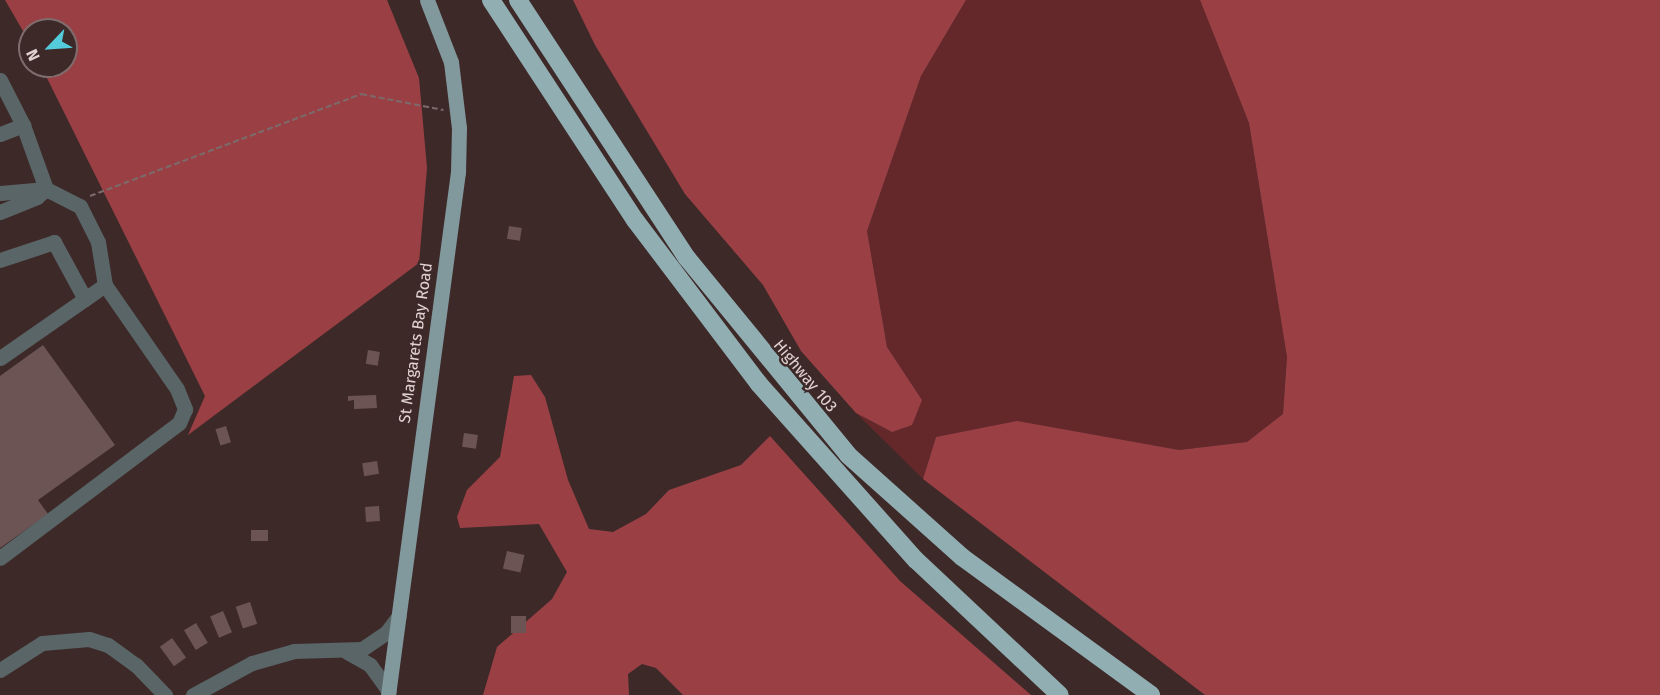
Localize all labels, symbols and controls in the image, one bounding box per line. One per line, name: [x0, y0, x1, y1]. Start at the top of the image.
north arrow: [18, 18, 78, 78]
text: N: [22, 46, 44, 64]
street label: St Margarets Bay Road: [395, 262, 437, 424]
street label: Highway 103: [769, 336, 841, 416]

